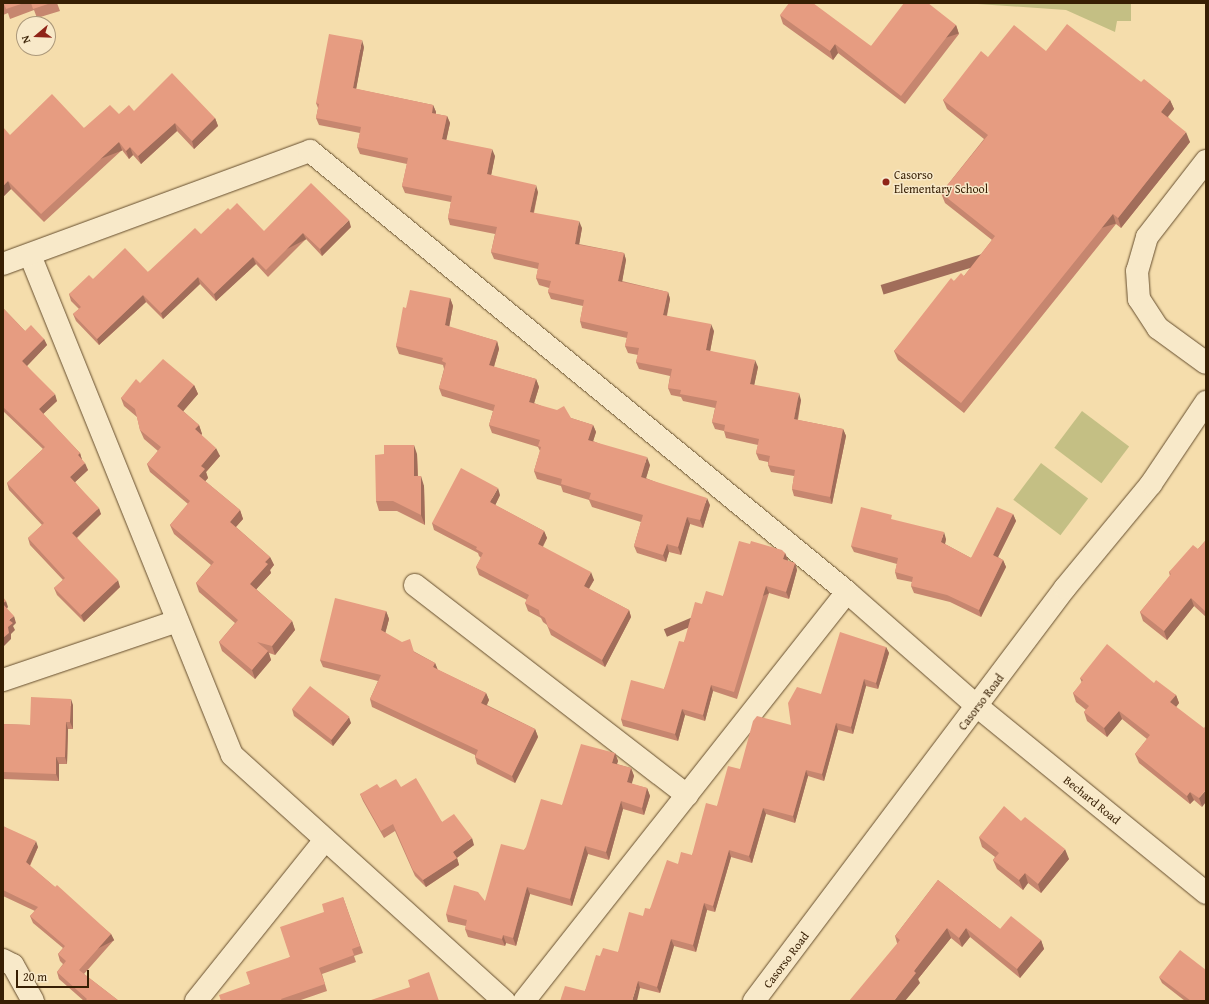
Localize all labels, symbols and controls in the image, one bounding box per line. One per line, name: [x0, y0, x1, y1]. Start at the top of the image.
north arrow: [16, 16, 56, 56]
text: N: [17, 34, 34, 46]
place label: Casorso Elementary School: [894, 168, 988, 196]
marker: Casorso Elementary School: [881, 177, 891, 187]
street label: Casorso Road: [955, 671, 1007, 733]
street label: Bechard Road: [1061, 773, 1123, 827]
street label: Casorso Road: [760, 929, 812, 991]
scale bar: [18, 962, 91, 988]
text: 20 m: [23, 968, 47, 985]

